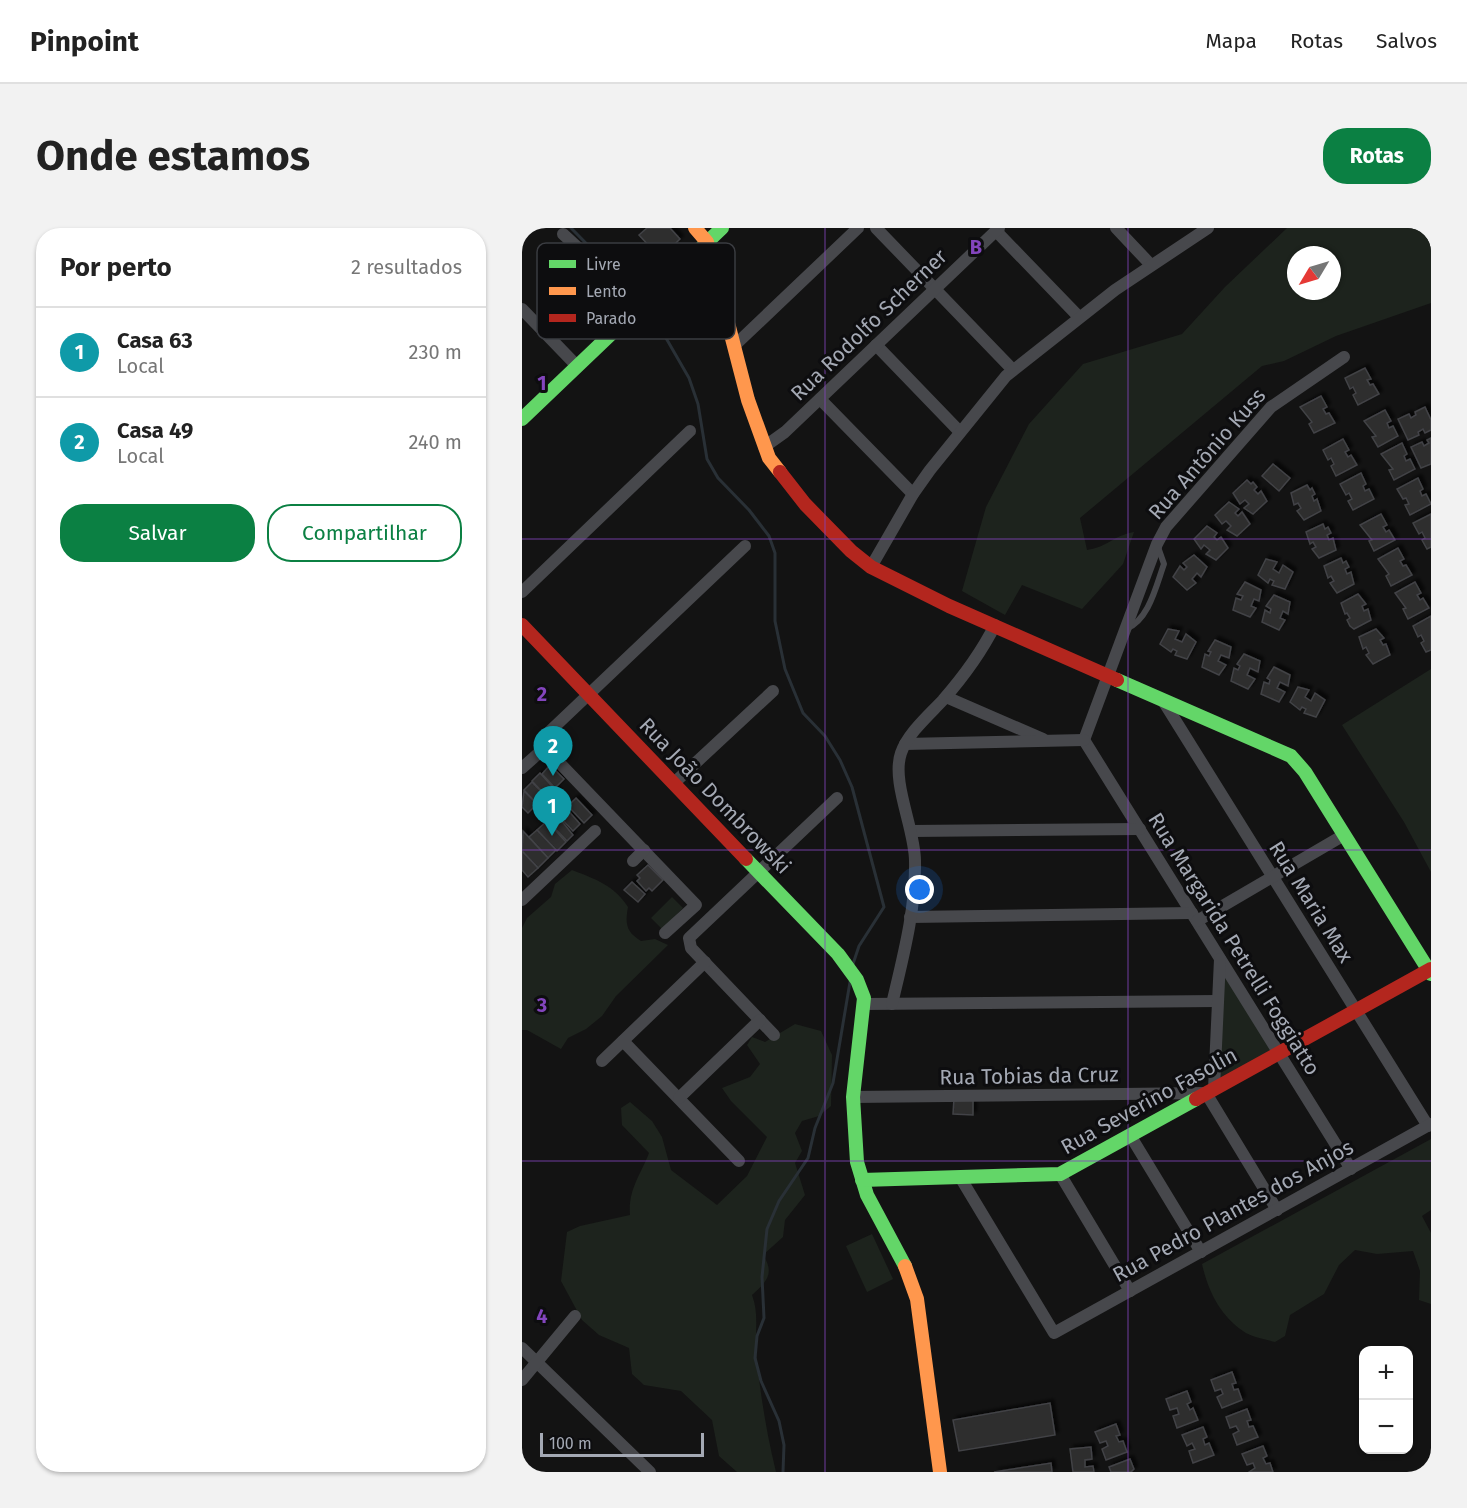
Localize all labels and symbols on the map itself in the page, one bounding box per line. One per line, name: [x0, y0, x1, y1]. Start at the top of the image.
text: B: [970, 235, 982, 259]
legend: [537, 243, 735, 339]
street label: Rua Rodolfo Scherner: [785, 244, 953, 406]
north arrow: [1287, 246, 1341, 300]
text: Livre: [586, 255, 621, 274]
text: Lento: [586, 282, 627, 301]
text: Parado: [586, 309, 636, 328]
text: 1: [537, 371, 547, 395]
street label: Rua Antônio Kuss: [1143, 383, 1271, 525]
text: 2: [537, 682, 547, 706]
street label: Rua João Dombrowski: [634, 712, 796, 880]
pin: 2: [534, 726, 573, 776]
pin: 1: [532, 786, 572, 836]
street label: Rua Margarida Petrelli Foggiatto: [1142, 808, 1326, 1080]
street label: Rua Maria Max: [1263, 836, 1359, 968]
your location: [905, 875, 934, 904]
text: 3: [536, 993, 547, 1017]
street label: Rua Severino Fasolin: [1056, 1042, 1242, 1160]
street label: Rua Tobias da Cruz: [939, 1061, 1119, 1091]
street label: Rua Pedro Plantes dos Anjos: [1108, 1134, 1358, 1288]
text: 4: [536, 1304, 548, 1328]
scale bar: [540, 1430, 704, 1458]

